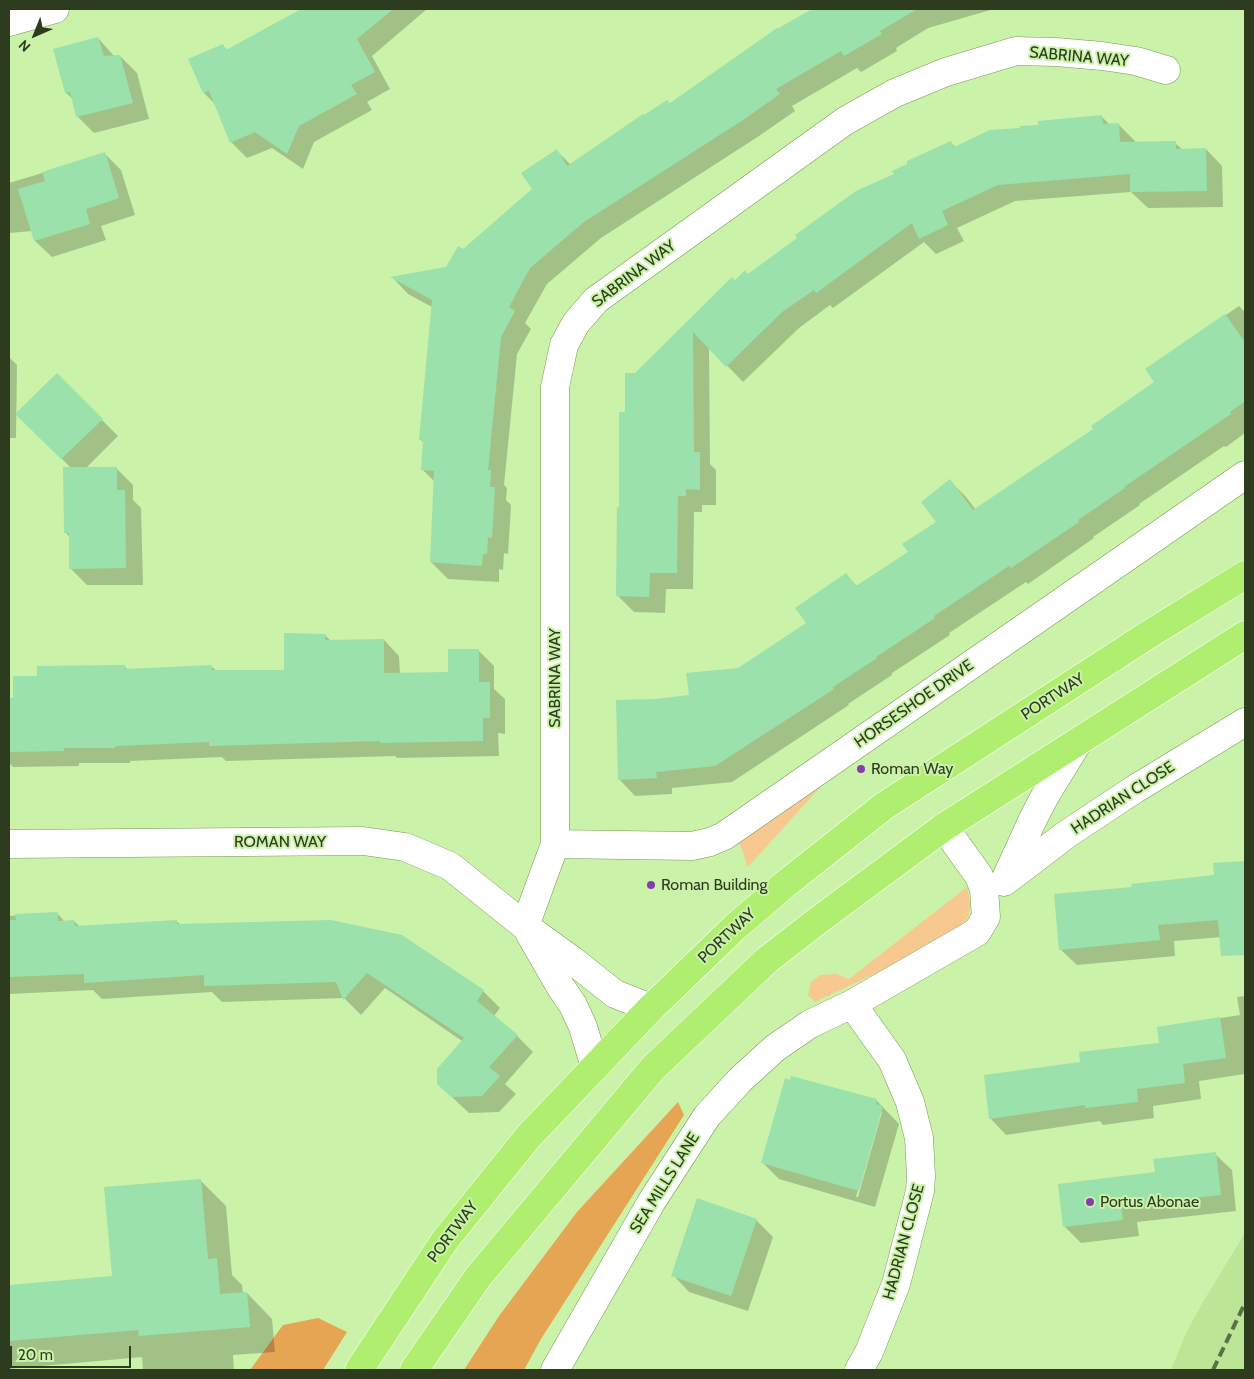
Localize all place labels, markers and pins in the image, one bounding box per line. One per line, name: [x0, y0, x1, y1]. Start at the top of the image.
place label: Roman Way: [871, 759, 953, 779]
marker: Roman Way: [855, 763, 867, 775]
place label: Roman Building: [661, 875, 768, 895]
marker: Roman Building: [645, 879, 657, 891]
place label: Portus Abonae: [1100, 1192, 1199, 1212]
marker: Portus Abonae: [1084, 1196, 1096, 1208]

